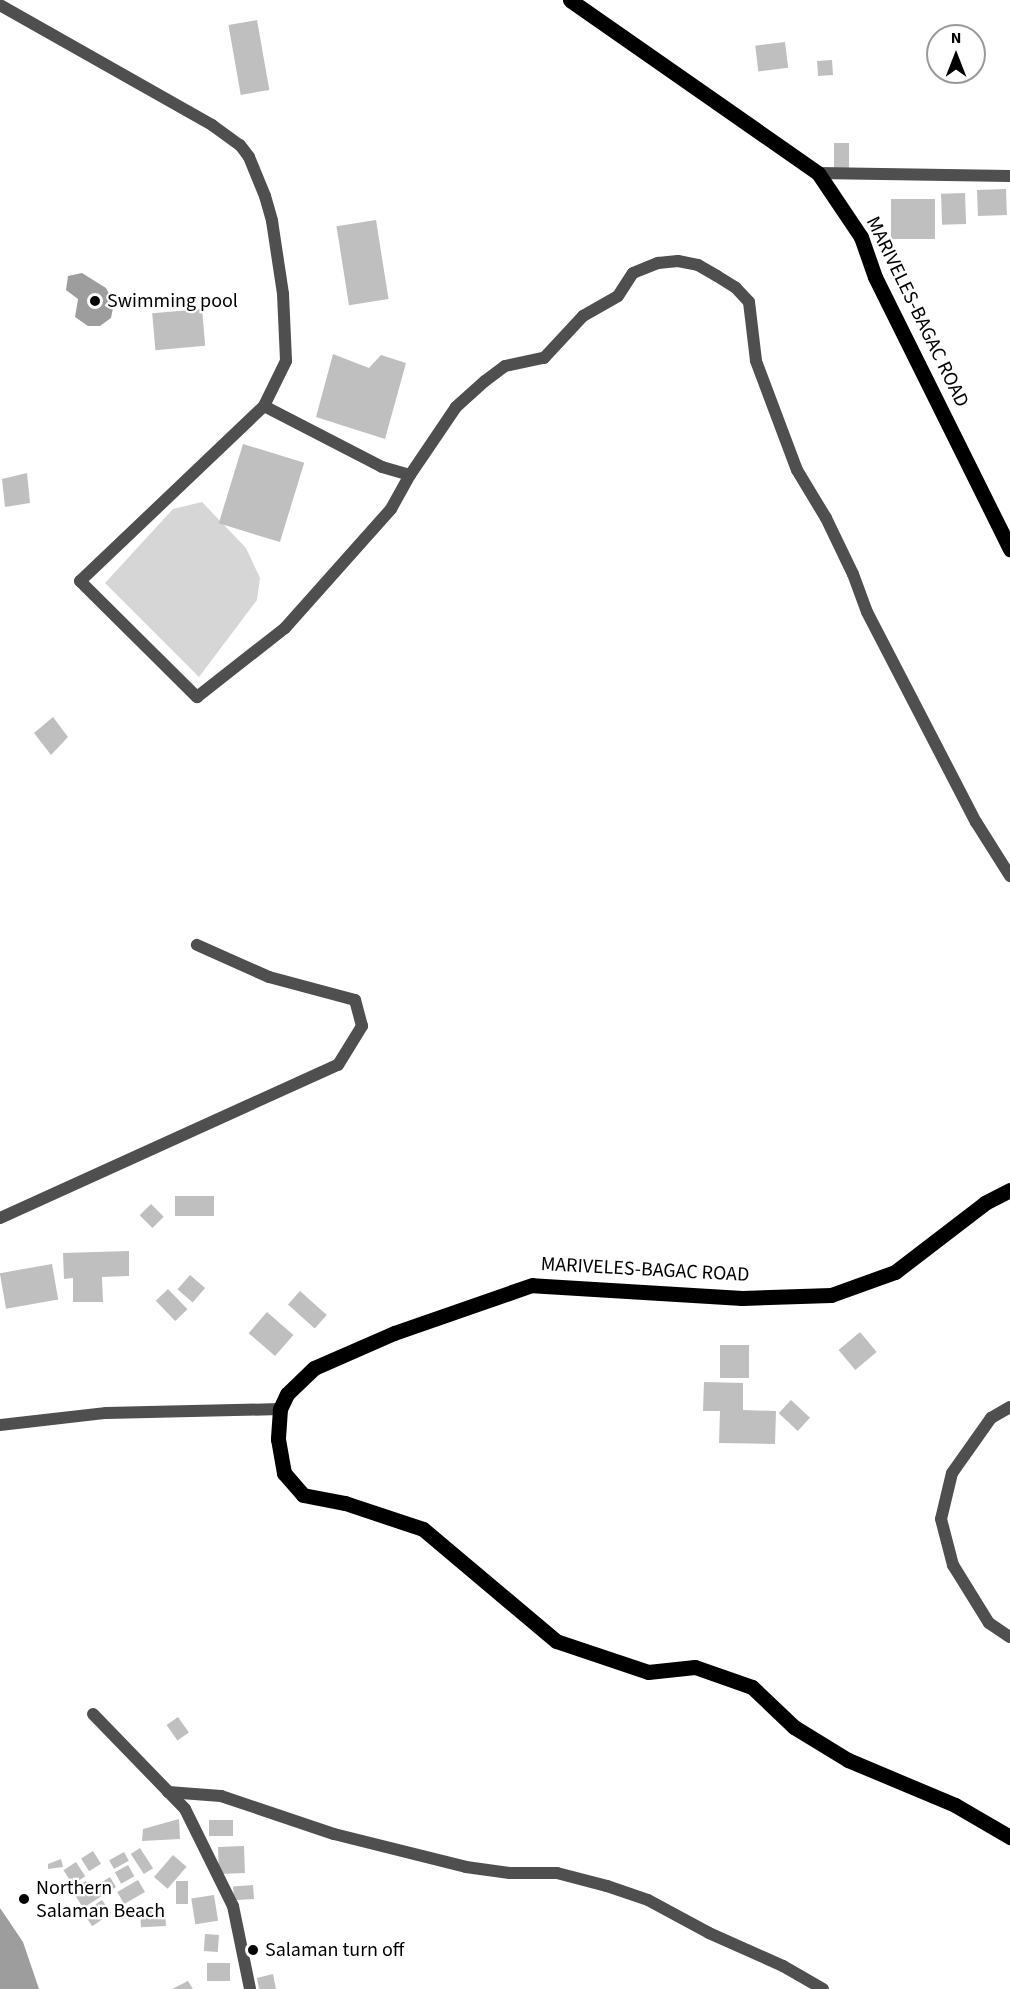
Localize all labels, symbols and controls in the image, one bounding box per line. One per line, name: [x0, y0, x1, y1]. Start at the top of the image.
north arrow: [926, 24, 986, 84]
text: N: [951, 27, 961, 49]
street label: MARIVELES-BAGAC ROAD: [860, 213, 974, 411]
place label: Swimming pool: [107, 289, 238, 313]
marker: Swimming pool: [88, 294, 102, 308]
street label: MARIVELES-BAGAC ROAD: [540, 1253, 750, 1287]
place label: Northern Salaman Beach: [36, 1876, 165, 1923]
marker: Northern Salaman Beach: [17, 1892, 31, 1906]
place label: Salaman turn off: [265, 1938, 404, 1962]
marker: Salaman turn off: [246, 1943, 260, 1957]

